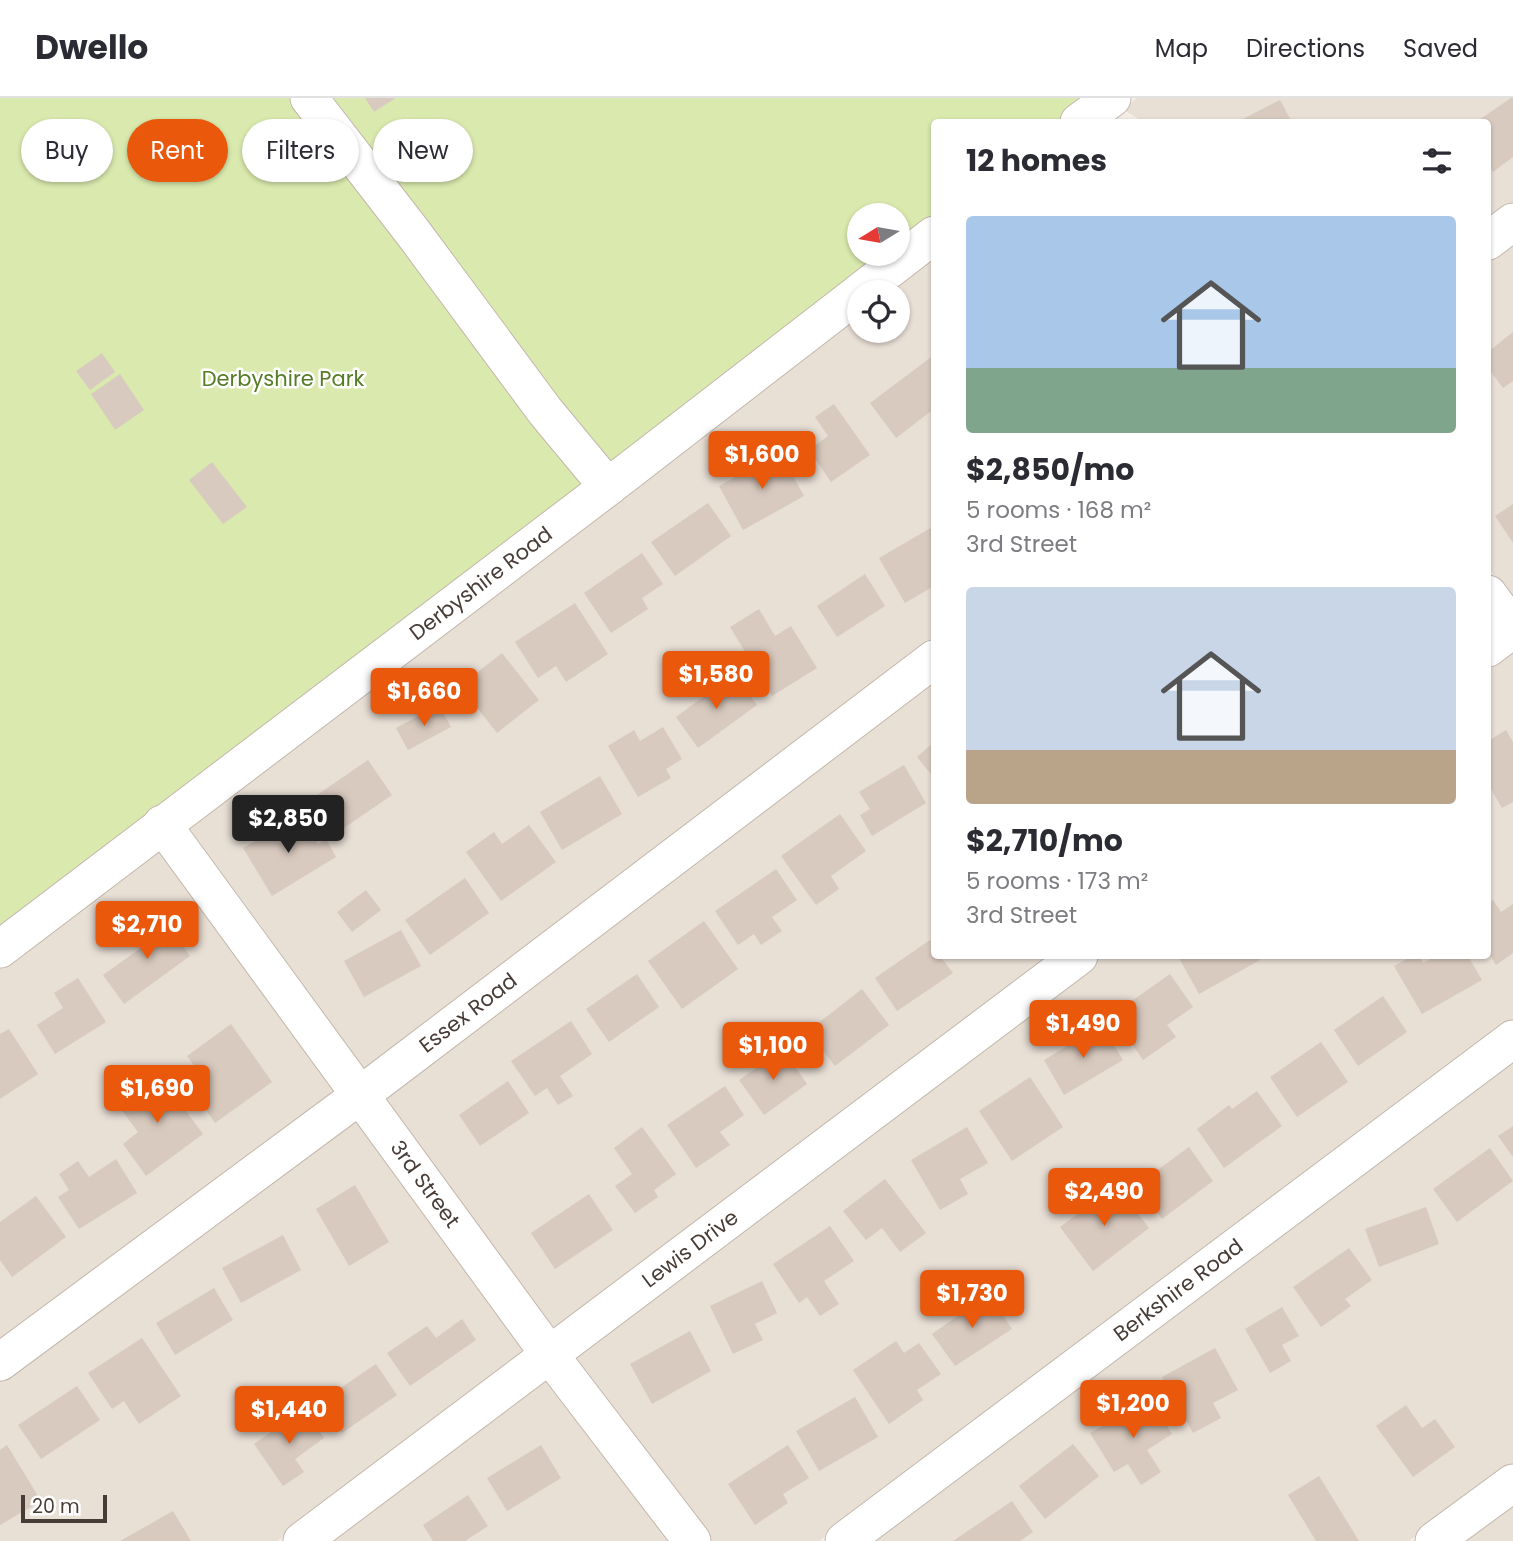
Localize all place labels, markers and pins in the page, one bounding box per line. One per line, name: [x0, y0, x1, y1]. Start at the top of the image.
pin: $1,600: [705, 432, 819, 491]
pin: $1,580: [659, 652, 773, 711]
pin: $1,660: [367, 668, 481, 728]
pin: $2,850: [231, 796, 345, 855]
pin: $2,710: [90, 902, 204, 961]
pin: $1,490: [1026, 1000, 1140, 1060]
pin: $1,100: [716, 1023, 830, 1082]
pin: $1,690: [100, 1066, 214, 1125]
pin: $2,490: [1047, 1168, 1161, 1228]
pin: $1,730: [915, 1270, 1029, 1330]
pin: $1,200: [1076, 1380, 1190, 1440]
pin: $1,440: [232, 1386, 346, 1446]

